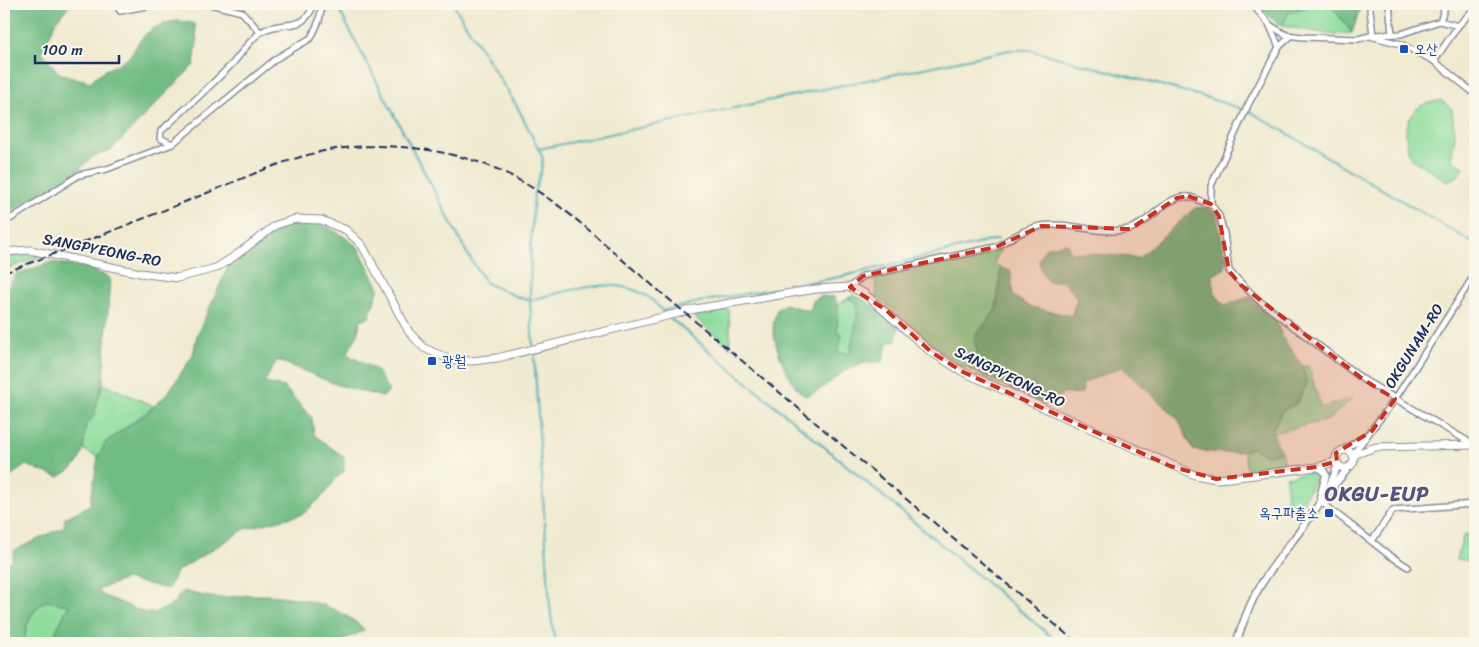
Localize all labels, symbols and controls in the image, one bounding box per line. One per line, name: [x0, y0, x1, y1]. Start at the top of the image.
scale bar: [35, 32, 119, 64]
place label: 오산: [1414, 36, 1438, 62]
text: 100 m: [42, 37, 83, 63]
marker: 오산: [1398, 43, 1410, 55]
street label: SANGPYEONG-RO: [40, 226, 164, 274]
street label: OKGUNAM-RO: [1377, 298, 1451, 394]
street label: SANGPYEONG-RO: [950, 339, 1070, 415]
place label: 광월: [442, 348, 467, 374]
marker: 광월: [426, 355, 438, 367]
district label: OKGU-EUP: [1325, 477, 1429, 512]
place label: 옥구파출소: [1259, 500, 1319, 526]
marker: 옥구파출소: [1323, 507, 1335, 519]

